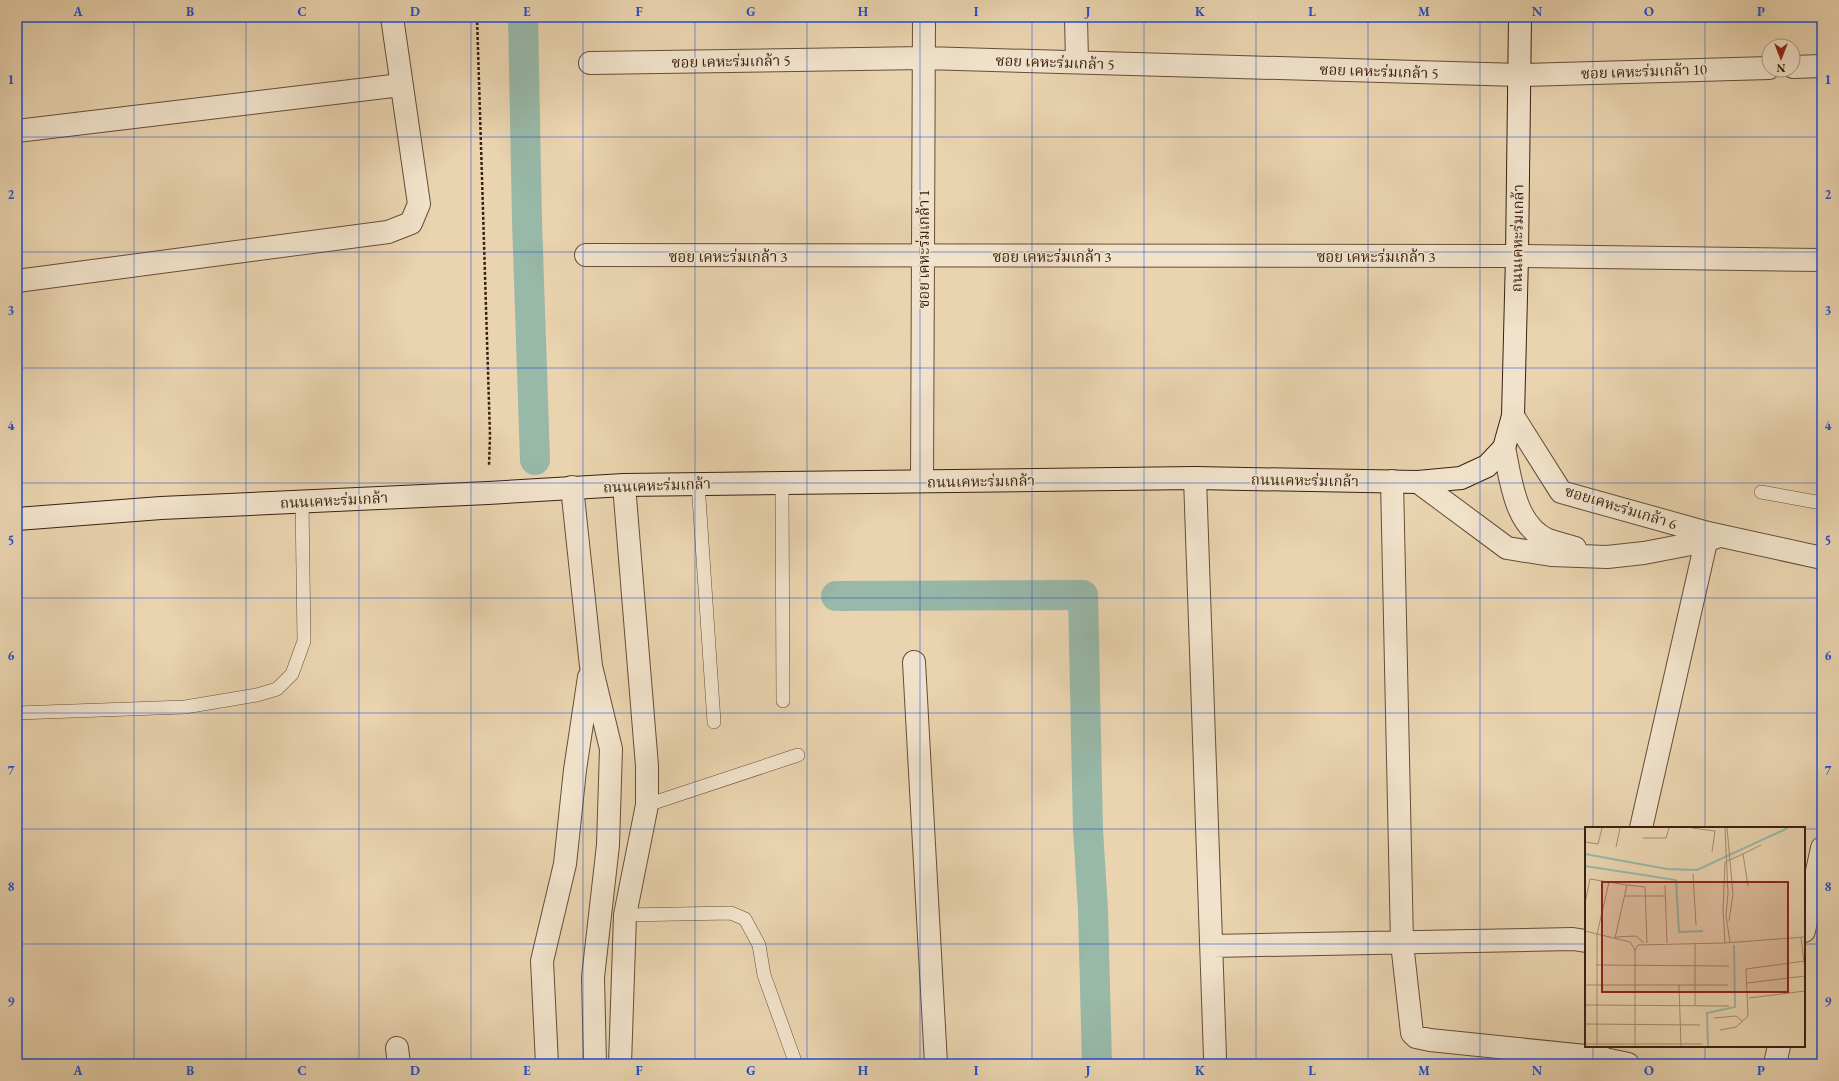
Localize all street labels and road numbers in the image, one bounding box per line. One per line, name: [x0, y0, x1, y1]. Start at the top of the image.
street label: ซอย เคหะร่มเกล้า 5: [671, 50, 791, 72]
street label: ซอย เคหะร่มเกล้า 5: [995, 50, 1115, 74]
street label: ซอย เคหะร่มเกล้า 5: [1319, 59, 1439, 83]
street label: ซอย เคหะร่มเกล้า 10: [1581, 59, 1707, 83]
street label: ถนนเคหะร่มเกล้า: [1507, 184, 1527, 292]
street label: ซอย เคหะร่มเกล้า 1: [914, 189, 933, 309]
street label: ซอย เคหะร่มเกล้า 3: [668, 247, 788, 266]
street label: ซอย เคหะร่มเกล้า 3: [992, 247, 1112, 266]
street label: ซอย เคหะร่มเกล้า 3: [1316, 247, 1436, 266]
street label: ถนนเคหะร่มเกล้า: [1251, 470, 1359, 490]
street label: ถนนเคหะร่มเกล้า: [927, 471, 1035, 491]
street label: ถนนเคหะร่มเกล้า: [603, 474, 711, 496]
street label: ซอยเคหะร่มเกล้า 6: [1563, 481, 1679, 533]
street label: ถนนเคหะร่มเกล้า: [280, 488, 388, 512]

